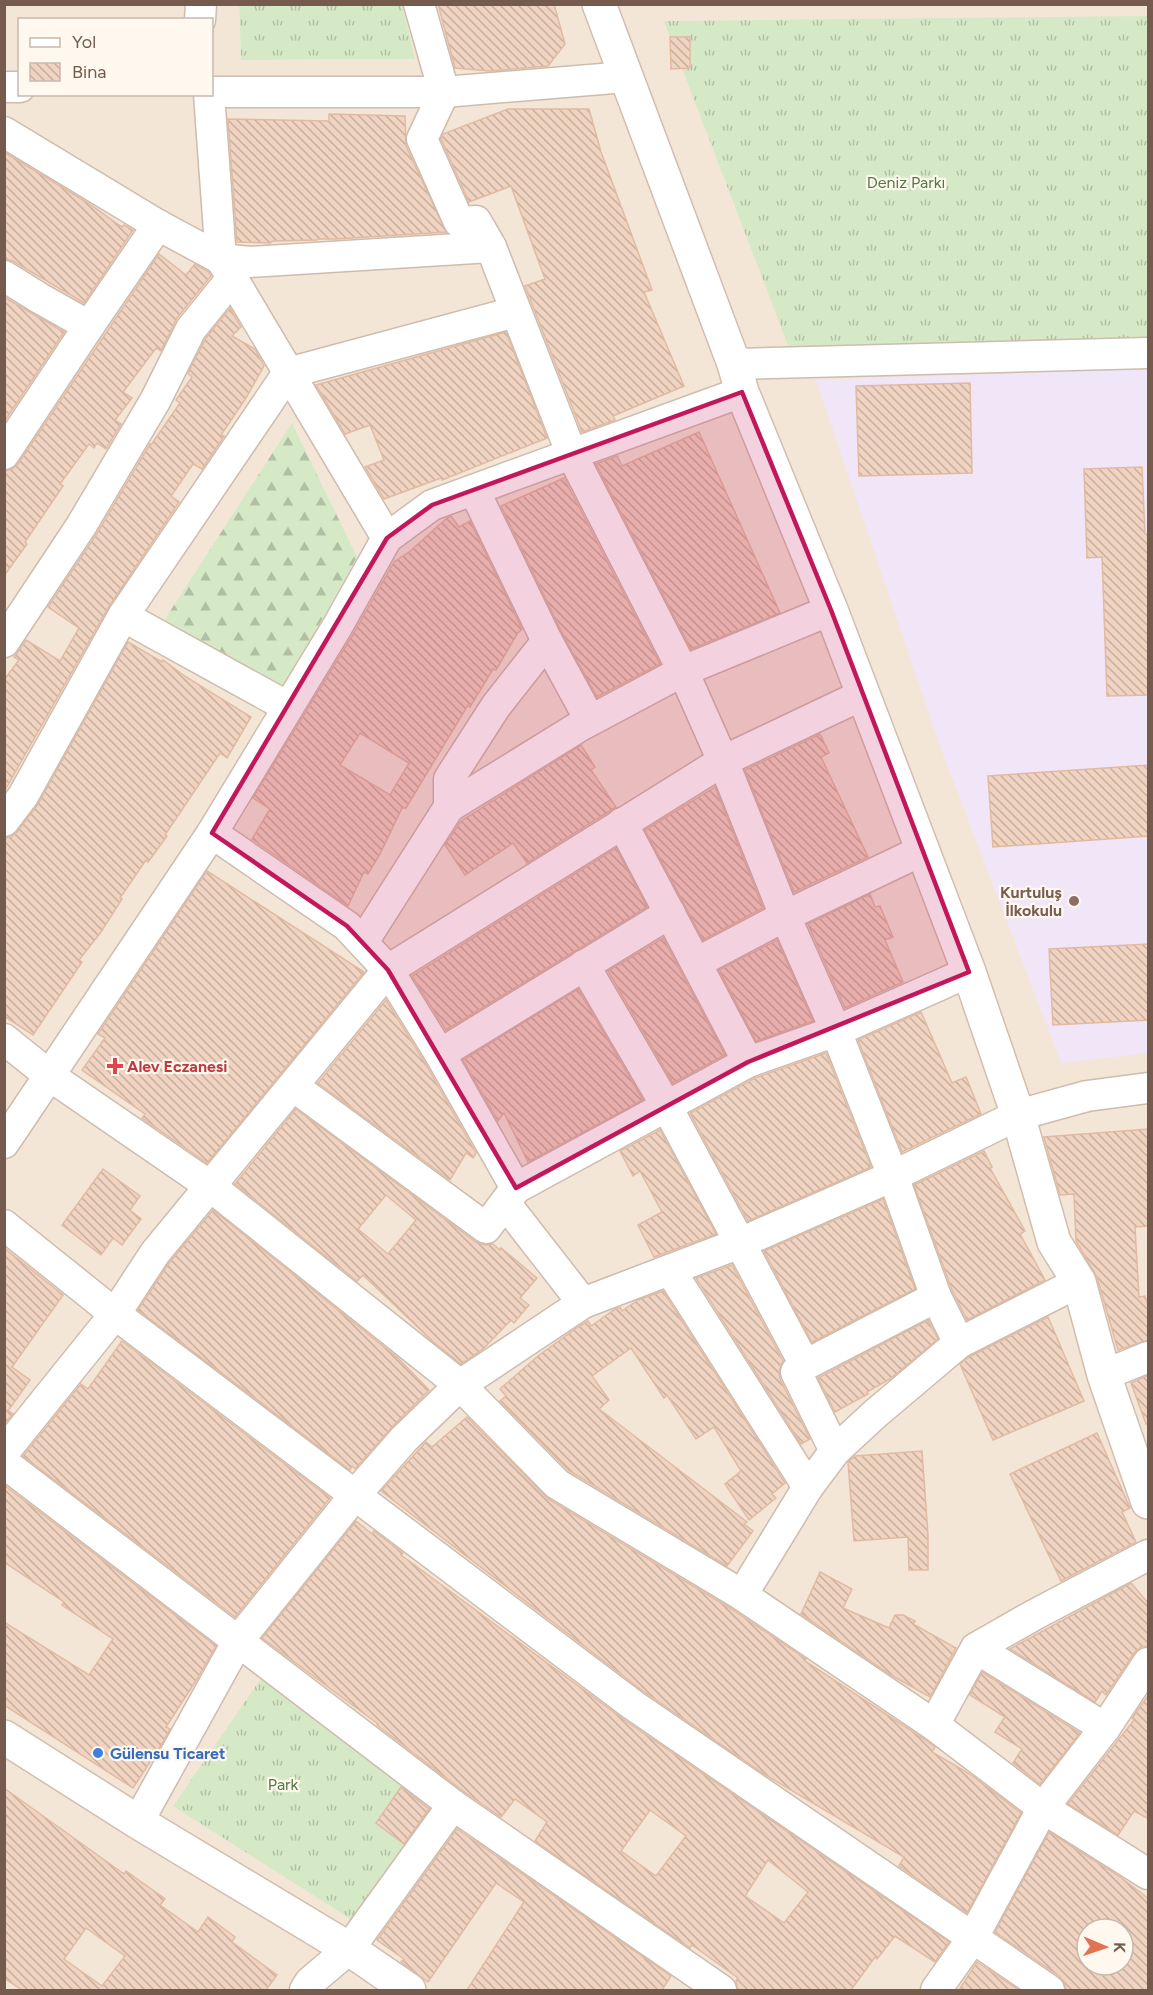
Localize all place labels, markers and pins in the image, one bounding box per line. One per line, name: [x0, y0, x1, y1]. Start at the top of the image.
place label: Kurtuluş İlkokulu: [1000, 883, 1062, 920]
marker: Kurtuluş İlkokulu: [1067, 894, 1081, 908]
place label: Alev Eczanesi: [127, 1057, 228, 1076]
marker: Alev Eczanesi: [108, 1059, 122, 1073]
place label: Gülensu Ticaret: [110, 1744, 225, 1763]
marker: Gülensu Ticaret: [91, 1746, 105, 1760]

